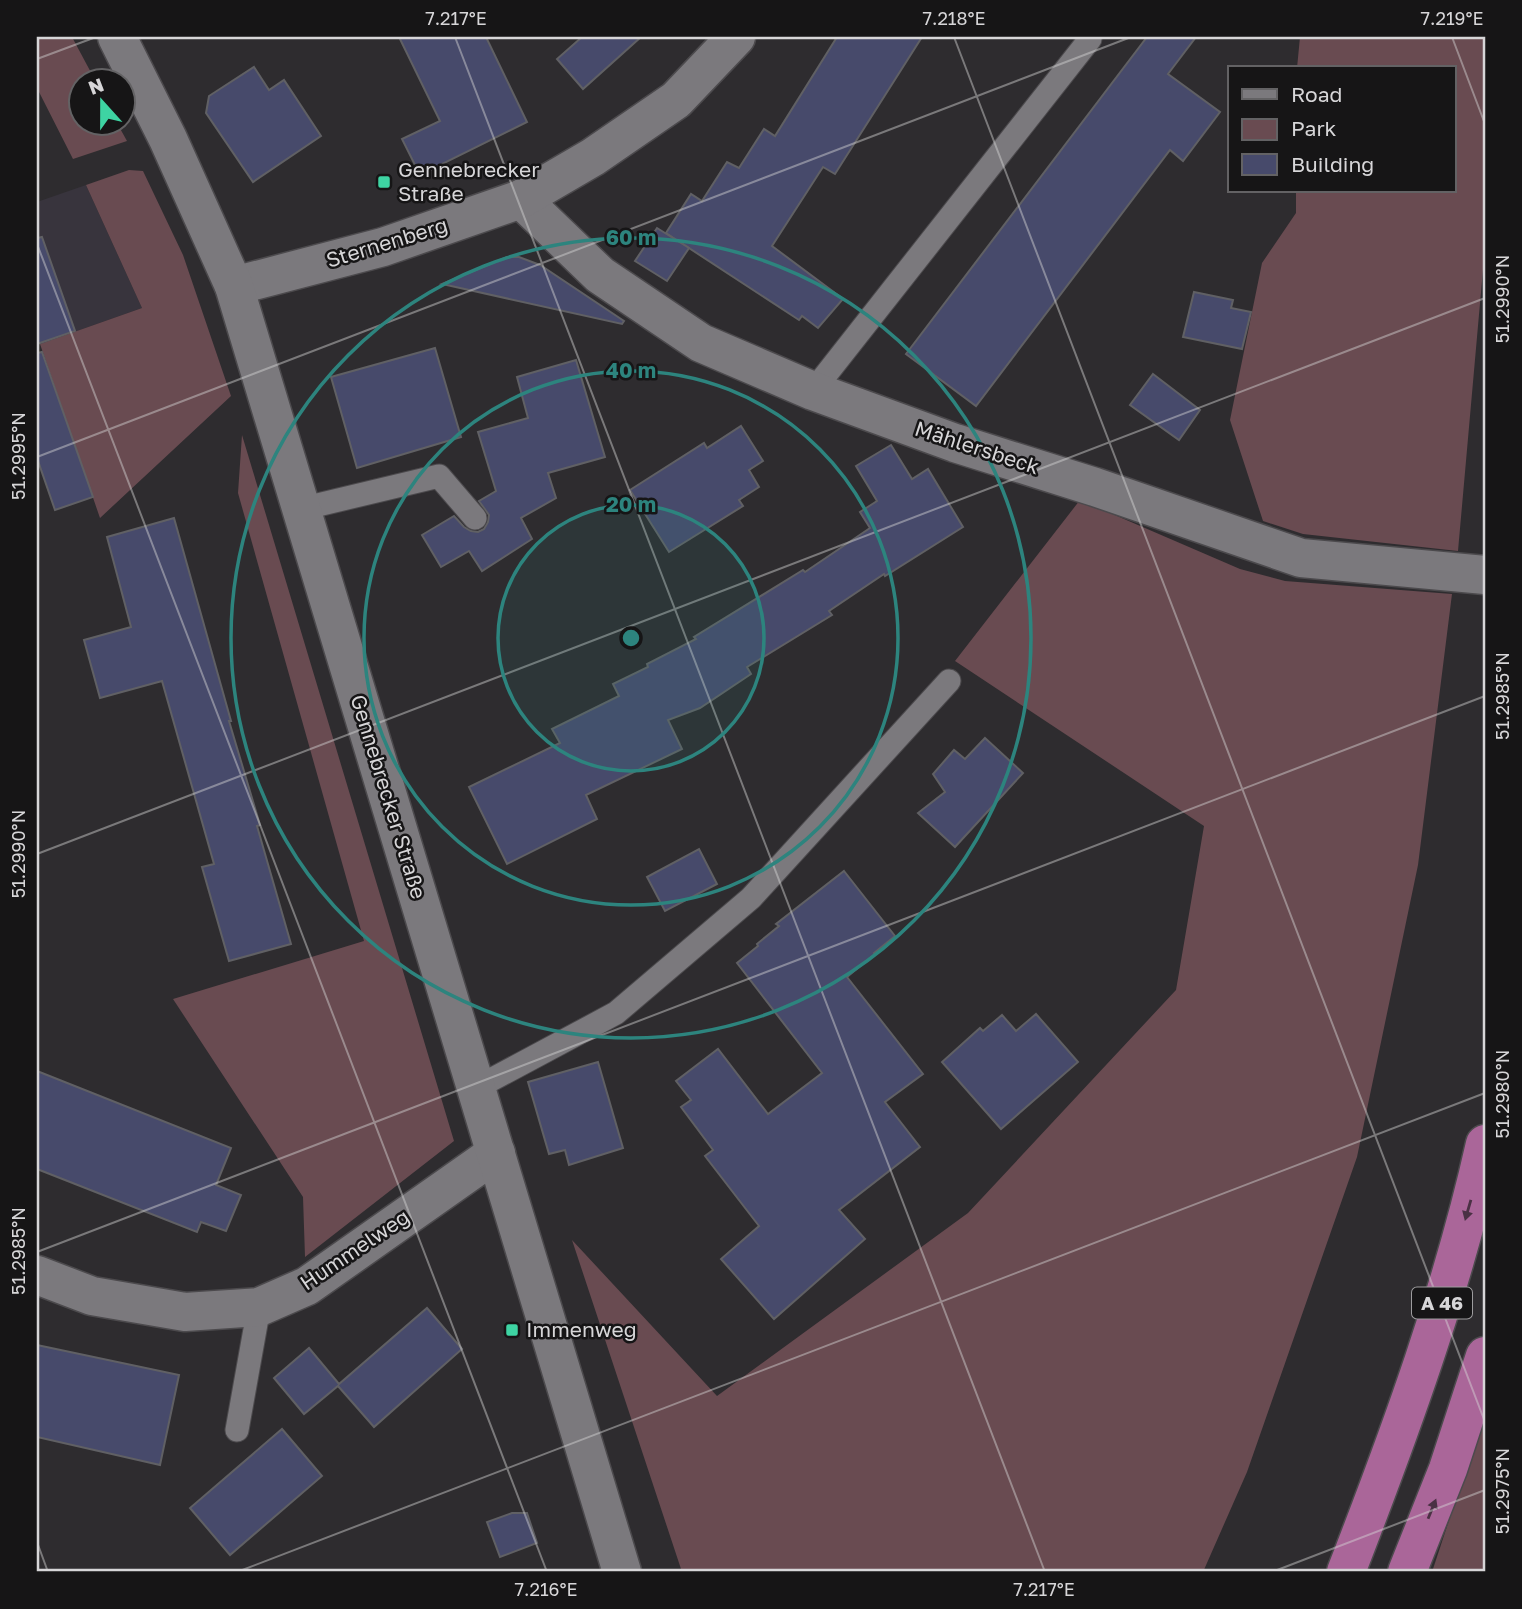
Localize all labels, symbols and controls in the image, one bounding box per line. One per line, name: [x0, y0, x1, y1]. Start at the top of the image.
text: 7.217°E: [425, 7, 487, 29]
text: 7.218°E: [922, 7, 986, 29]
text: 7.219°E: [1421, 7, 1484, 29]
north arrow: [66, 66, 136, 136]
legend: [1228, 66, 1456, 192]
text: N: [85, 72, 107, 99]
text: Road: [1291, 81, 1342, 107]
text: Park: [1291, 115, 1337, 141]
text: Building: [1291, 151, 1374, 177]
place label: Gennebrecker Straße: [398, 156, 539, 206]
marker: Gennebrecker Straße: [376, 174, 392, 190]
street label: Sternenberg: [323, 211, 451, 273]
text: 60 m: [606, 224, 656, 250]
text: 51.2990°N: [1491, 255, 1513, 343]
text: 40 m: [606, 357, 656, 383]
text: 51.2995°N: [7, 412, 29, 500]
street label: Mählersbeck: [912, 415, 1043, 479]
text: 20 m: [606, 491, 656, 517]
centre of rings: [619, 626, 643, 650]
text: 51.2985°N: [1491, 652, 1513, 740]
street label: Gennebrecker Straße: [346, 691, 432, 902]
text: 51.2990°N: [7, 810, 29, 898]
text: 51.2980°N: [1491, 1050, 1513, 1138]
one-way arrow: [1462, 1200, 1473, 1222]
street label: Hummelweg: [295, 1203, 414, 1295]
text: 51.2985°N: [7, 1207, 29, 1295]
road number: A 46: [1412, 1288, 1472, 1318]
place label: Immenweg: [526, 1316, 637, 1342]
marker: Immenweg: [504, 1322, 520, 1338]
text: 51.2975°N: [1491, 1448, 1513, 1534]
one-way arrow: [1427, 1498, 1438, 1519]
text: 7.216°E: [515, 1578, 578, 1600]
text: 7.217°E: [1013, 1578, 1075, 1600]

